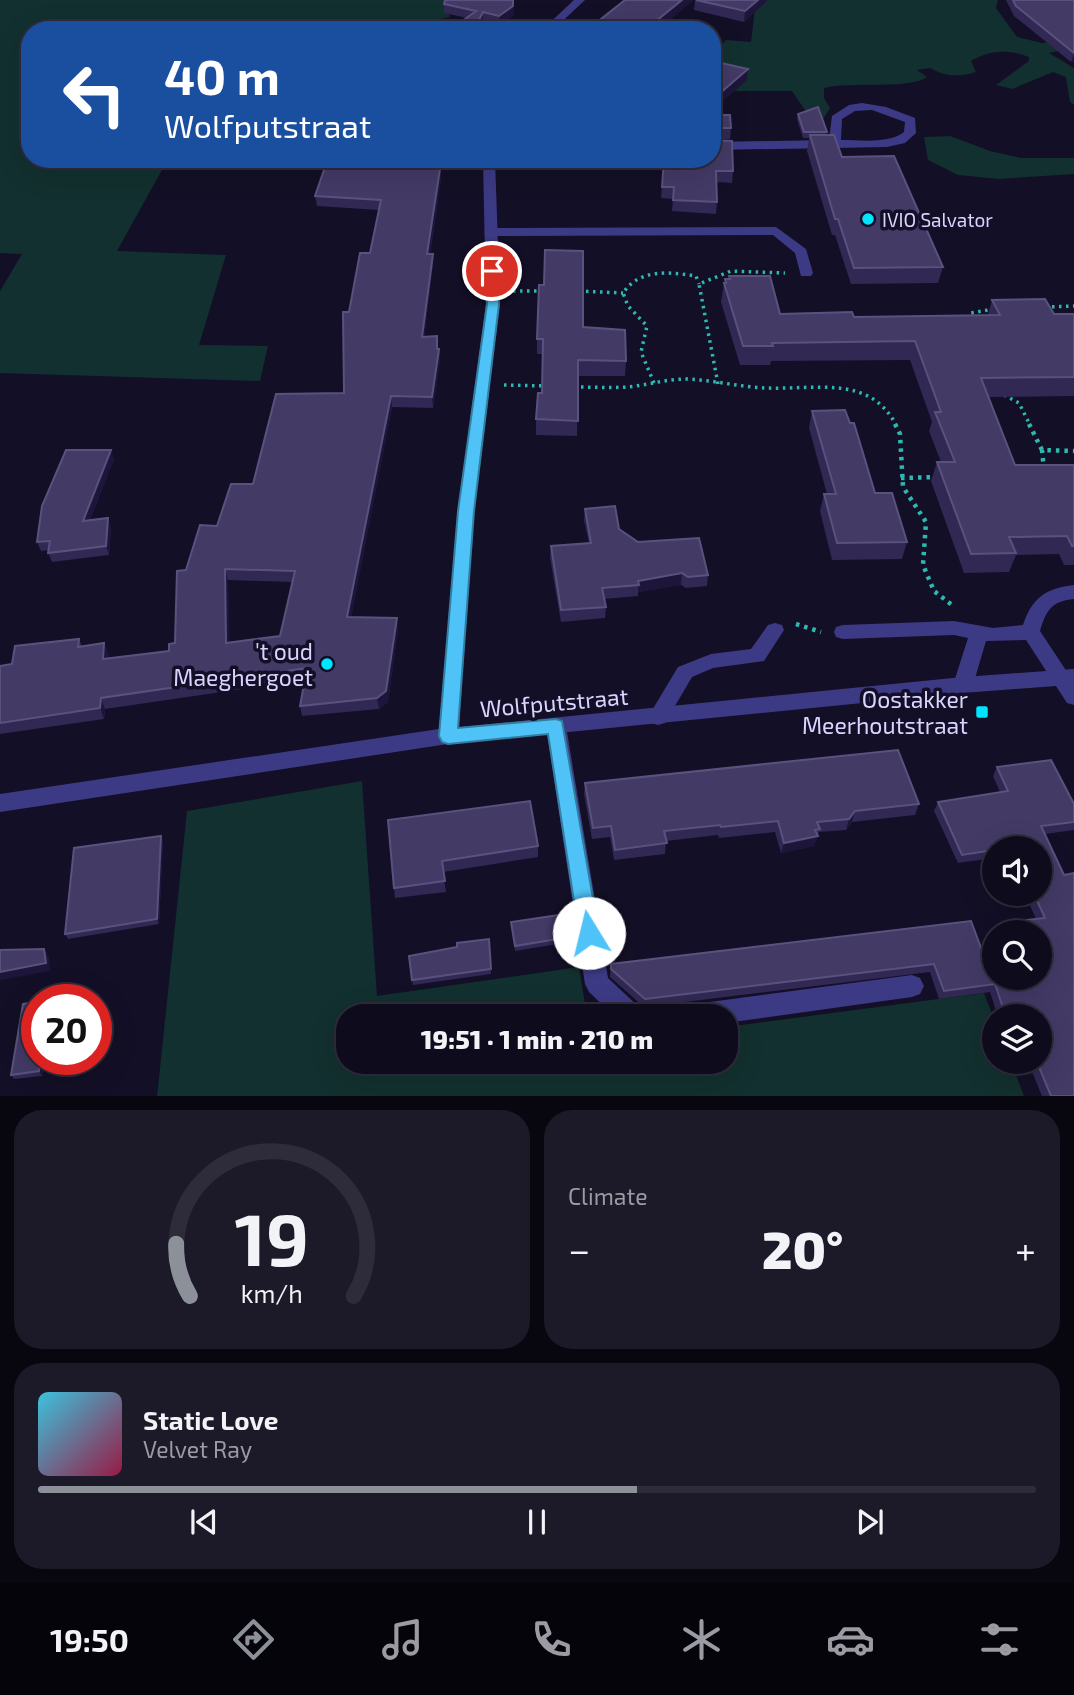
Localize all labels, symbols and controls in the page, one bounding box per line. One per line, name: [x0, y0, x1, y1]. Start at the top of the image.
text: 40 m: [164, 46, 280, 105]
icon: left: [49, 49, 140, 140]
text: Wolfputstraat: [164, 106, 371, 144]
place label: IVIO Salvator: [882, 208, 993, 231]
marker: IVIO Salvator: [860, 211, 876, 227]
pin: [462, 241, 522, 301]
icon: arrive: [473, 252, 511, 290]
place label: 't oud Maeghergoet: [173, 637, 313, 691]
marker: 't oud Maeghergoet: [319, 656, 335, 672]
street label: Wolfputstraat: [479, 682, 630, 722]
place label: Oostakker Meerhoutstraat: [802, 685, 968, 739]
marker: Oostakker Meerhoutstraat: [974, 704, 990, 720]
map controls: [982, 836, 1052, 1074]
button: sound: [982, 836, 1052, 906]
position arrow: [552, 896, 626, 970]
button: search: [982, 920, 1052, 990]
speed limit sign: 20: [21, 984, 112, 1075]
button: layers: [982, 1004, 1052, 1074]
text: 19:51 · 1 min · 210 m: [421, 1023, 653, 1054]
text: Climate: [568, 1182, 648, 1210]
text: 19: [235, 1193, 309, 1281]
text: 20°: [762, 1217, 843, 1279]
text: −: [568, 1226, 590, 1272]
text: +: [1015, 1226, 1036, 1272]
text: km/h: [241, 1277, 303, 1307]
text: Static Love: [143, 1404, 279, 1435]
text: Velvet Ray: [143, 1435, 252, 1463]
icon: previous: [185, 1503, 223, 1541]
icon: pause: [518, 1503, 556, 1541]
icon: next: [851, 1503, 889, 1541]
icon: directions: [229, 1615, 278, 1664]
icon: music: [378, 1615, 427, 1664]
icon: phone: [527, 1615, 576, 1664]
icon: climate: [677, 1615, 726, 1664]
icon: car: [826, 1615, 875, 1664]
icon: filters: [975, 1615, 1024, 1664]
text: 19:50: [50, 1620, 129, 1658]

